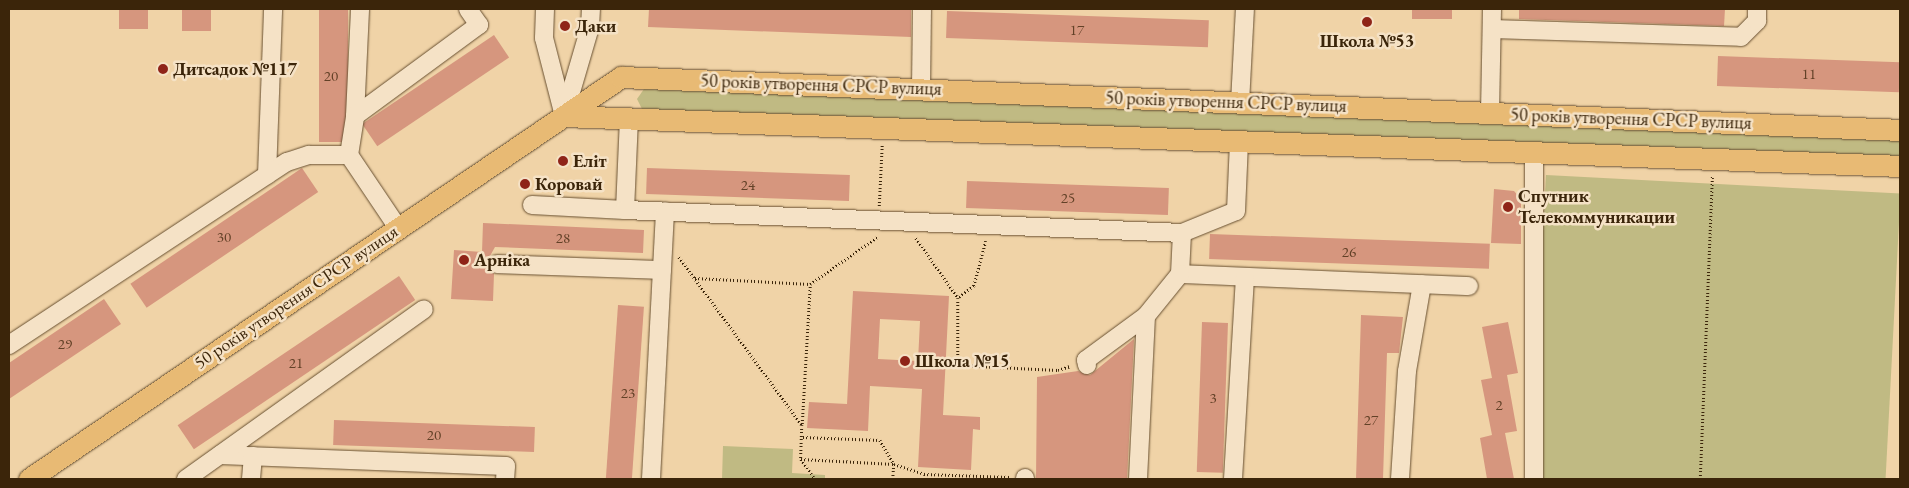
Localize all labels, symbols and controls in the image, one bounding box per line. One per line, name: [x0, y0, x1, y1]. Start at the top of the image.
place label: Даки: [575, 15, 616, 37]
marker: Школа №53: [1361, 16, 1373, 28]
marker: Даки: [559, 20, 571, 32]
house number: 17: [1070, 21, 1084, 39]
place label: Школа №53: [1320, 30, 1414, 52]
place label: Дитсадок №117: [173, 58, 297, 80]
marker: Дитсадок №117: [157, 63, 169, 75]
house number: 11: [1802, 65, 1816, 83]
house number: 20: [324, 67, 338, 85]
street label: 50 років утворення СРСР вулиця: [700, 70, 942, 100]
street label: 50 років утворення СРСР вулиця: [1105, 87, 1347, 117]
street label: 50 років утворення СРСР вулиця: [1510, 104, 1752, 134]
place label: Еліт: [573, 150, 607, 172]
marker: Еліт: [557, 155, 569, 167]
place label: Коровай: [535, 173, 602, 195]
house number: 24: [741, 176, 755, 194]
marker: Коровай: [519, 178, 531, 190]
place label: Спутник Телекоммуникации: [1518, 186, 1675, 228]
house number: 25: [1061, 189, 1075, 207]
marker: Спутник Телекоммуникации: [1502, 201, 1514, 213]
street label: 50 років утворення СРСР вулиця: [190, 221, 402, 373]
house number: 30: [217, 228, 231, 246]
house number: 28: [556, 229, 570, 247]
house number: 26: [1342, 243, 1356, 261]
place label: Арніка: [474, 249, 530, 271]
marker: Арніка: [458, 254, 470, 266]
house number: 29: [58, 335, 72, 353]
place label: Школа №15: [915, 350, 1009, 372]
house number: 21: [289, 354, 303, 372]
marker: Школа №15: [899, 355, 911, 367]
house number: 23: [621, 384, 635, 402]
house number: 3: [1209, 389, 1217, 407]
house number: 2: [1495, 396, 1503, 414]
house number: 27: [1364, 411, 1378, 429]
house number: 20: [427, 426, 441, 444]

